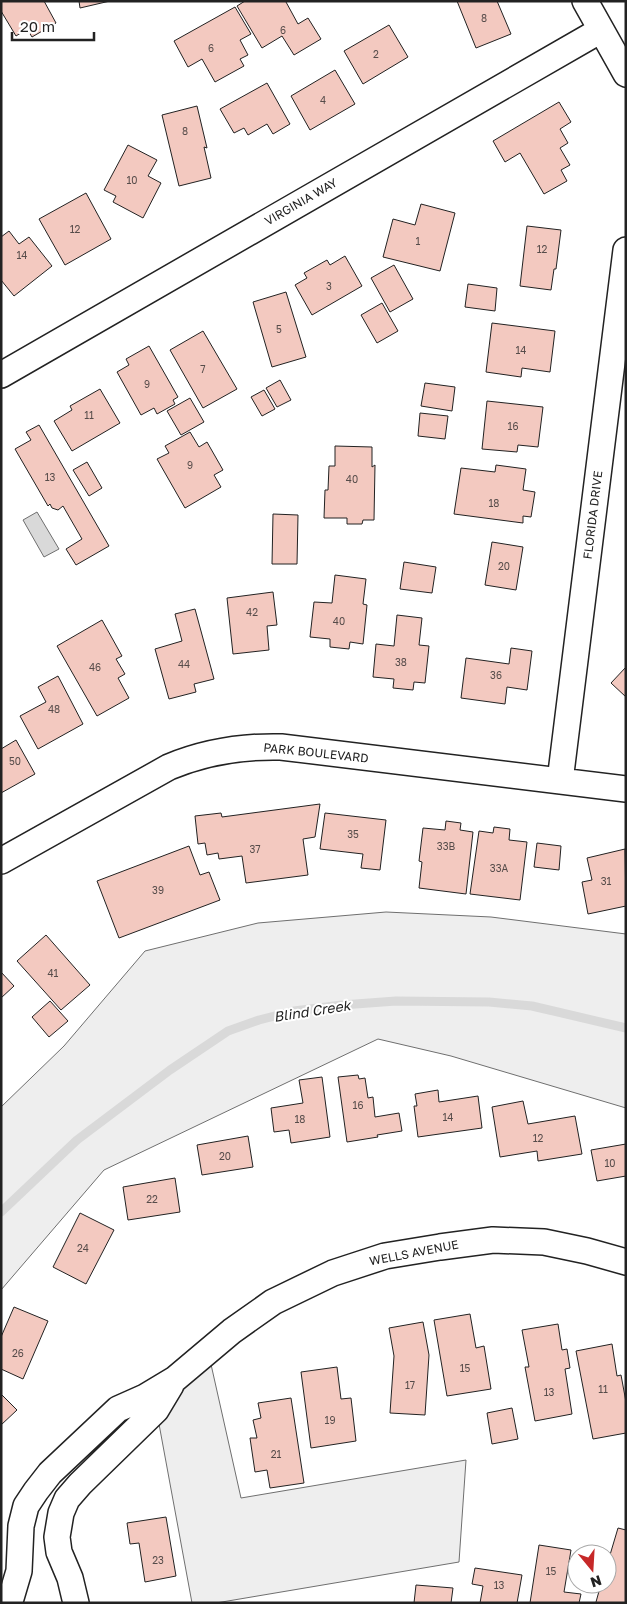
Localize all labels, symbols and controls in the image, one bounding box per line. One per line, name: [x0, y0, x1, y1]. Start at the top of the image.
scale bar: [12, 10, 95, 42]
house number: 8: [481, 12, 487, 24]
text: 20 m: [20, 17, 55, 35]
house number: 6: [280, 24, 286, 36]
house number: 6: [208, 42, 214, 54]
house number: 2: [373, 48, 379, 60]
house number: 4: [320, 94, 326, 106]
house number: 8: [182, 125, 188, 137]
house number: 10: [126, 174, 138, 186]
street label: VIRGINIA WAY: [262, 175, 340, 228]
house number: 12: [70, 223, 81, 235]
house number: 1: [416, 235, 421, 247]
house number: 12: [537, 243, 548, 255]
house number: 14: [17, 249, 27, 261]
house number: 3: [326, 280, 332, 292]
house number: 5: [276, 323, 282, 335]
house number: 14: [516, 344, 526, 356]
house number: 7: [200, 363, 206, 375]
house number: 9: [144, 378, 150, 390]
house number: 11: [84, 409, 94, 421]
house number: 16: [508, 420, 518, 432]
house number: 9: [187, 459, 193, 471]
street label: FLORIDA DRIVE: [580, 470, 605, 560]
house number: 13: [45, 471, 55, 483]
house number: 40: [346, 473, 358, 485]
house number: 18: [489, 497, 499, 509]
house number: 20: [498, 560, 510, 572]
house number: 42: [246, 606, 258, 618]
house number: 40: [333, 615, 345, 627]
house number: 38: [395, 656, 407, 668]
house number: 44: [178, 658, 190, 670]
house number: 46: [89, 661, 101, 673]
house number: 36: [490, 669, 502, 681]
house number: 48: [48, 703, 60, 715]
street label: PARK BOULEVARD: [263, 740, 369, 765]
house number: 50: [9, 755, 21, 767]
house number: 35: [347, 828, 359, 840]
house number: 33B: [437, 840, 455, 852]
house number: 37: [249, 843, 261, 855]
house number: 33A: [490, 862, 508, 874]
house number: 31: [601, 875, 611, 887]
house number: 39: [152, 884, 164, 896]
house number: 41: [48, 967, 59, 979]
water label: Blind Creek: [272, 996, 353, 1025]
house number: 16: [353, 1099, 363, 1111]
house number: 14: [443, 1111, 453, 1123]
house number: 18: [295, 1113, 305, 1125]
house number: 12: [533, 1132, 544, 1144]
house number: 20: [219, 1150, 231, 1162]
house number: 10: [604, 1157, 616, 1169]
house number: 22: [146, 1193, 158, 1205]
street label: WELLS AVENUE: [368, 1237, 460, 1269]
house number: 24: [77, 1242, 89, 1254]
house number: 26: [12, 1347, 24, 1359]
house number: 15: [460, 1362, 471, 1374]
house number: 17: [405, 1379, 415, 1391]
house number: 11: [598, 1383, 608, 1395]
house number: 13: [544, 1386, 554, 1398]
house number: 19: [325, 1414, 335, 1426]
house number: 21: [271, 1448, 281, 1460]
north arrow: [567, 1544, 617, 1594]
house number: 23: [152, 1554, 164, 1566]
house number: 15: [546, 1565, 557, 1577]
text: N: [588, 1572, 604, 1592]
house number: 13: [494, 1579, 504, 1591]

